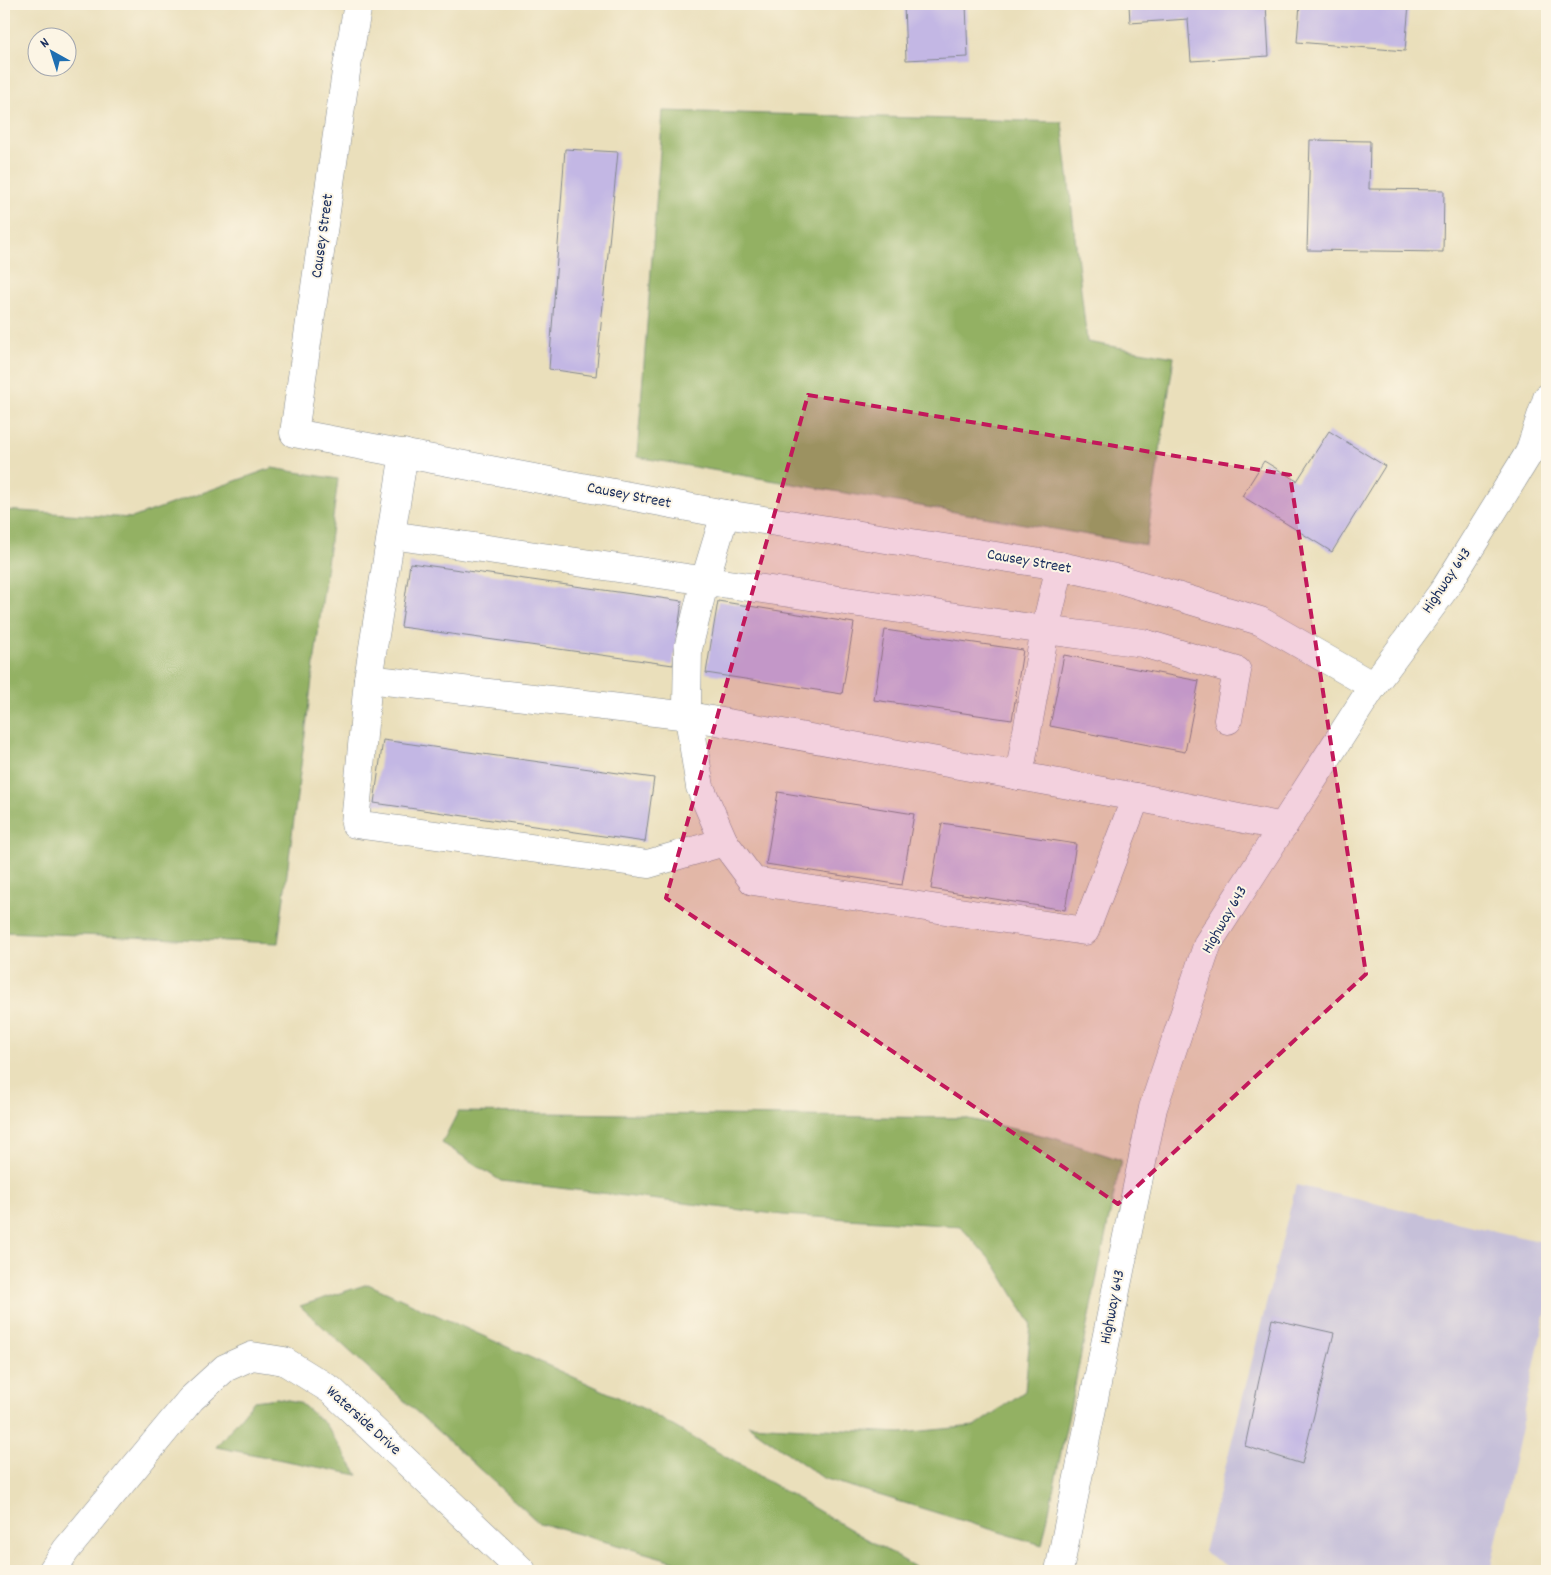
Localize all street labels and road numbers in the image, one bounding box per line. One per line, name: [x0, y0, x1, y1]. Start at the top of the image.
street label: Causey Street: [306, 192, 340, 280]
street label: Causey Street: [585, 477, 673, 515]
street label: Causey Street: [985, 543, 1073, 581]
street label: Highway 643: [1416, 543, 1478, 619]
street label: Highway 643: [1196, 882, 1254, 958]
street label: Highway 643: [1095, 1268, 1131, 1346]
street label: Waterside Drive: [320, 1381, 406, 1461]

